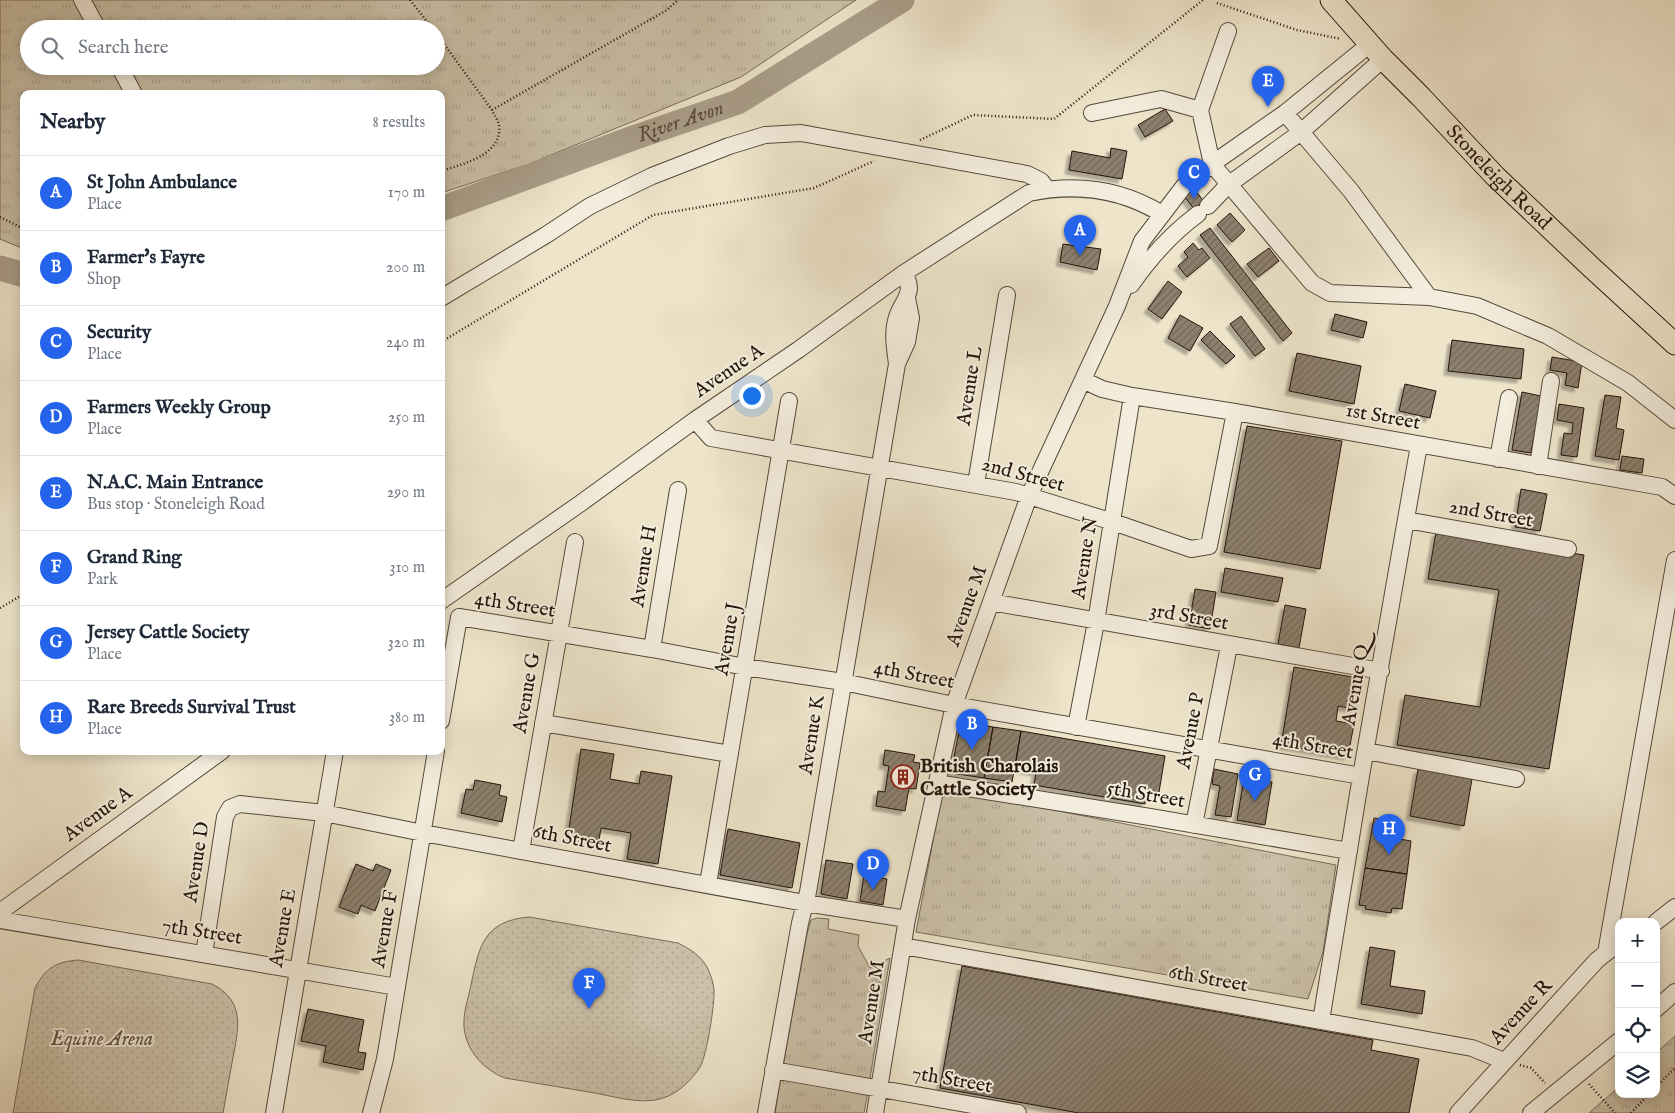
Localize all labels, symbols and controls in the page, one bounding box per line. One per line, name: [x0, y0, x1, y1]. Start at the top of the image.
search box: [20, 20, 445, 75]
icon: search: [38, 34, 66, 62]
text: Search here: [78, 36, 169, 60]
pin: E: [1252, 66, 1284, 107]
water label: River Avon: [634, 94, 727, 149]
text: Nearby: [40, 109, 105, 136]
text: 8 results: [373, 113, 425, 133]
street label: Stoneleigh Road: [1441, 119, 1557, 235]
pin: C: [1178, 158, 1210, 199]
text: St John Ambulance: [87, 171, 237, 195]
text: A: [51, 183, 61, 203]
text: 170 m: [388, 183, 425, 203]
text: Place: [87, 195, 122, 215]
pin: A: [1064, 215, 1096, 256]
text: Farmer's Fayre: [87, 246, 205, 270]
text: B: [51, 258, 61, 278]
text: 200 m: [386, 258, 425, 278]
text: Shop: [87, 270, 121, 290]
text: Security: [87, 321, 151, 345]
text: C: [50, 333, 62, 353]
text: 240 m: [386, 333, 425, 353]
street label: Avenue A: [688, 338, 769, 404]
street label: Avenue L: [951, 344, 989, 428]
text: Place: [87, 345, 122, 365]
your location: [739, 383, 765, 409]
text: Farmers Weekly Group: [87, 396, 271, 420]
street label: 1st Street: [1344, 398, 1422, 436]
text: D: [50, 408, 62, 428]
text: 250 m: [388, 408, 425, 428]
text: Place: [87, 420, 122, 440]
street label: 2nd Street: [979, 452, 1067, 498]
text: N.A.C. Main Entrance: [87, 471, 263, 495]
text: E: [50, 483, 62, 503]
text: 290 m: [387, 483, 425, 503]
street label: 2nd Street: [1447, 494, 1535, 534]
text: Bus stop · Stoneleigh Road: [87, 495, 265, 515]
street label: Avenue N: [1066, 515, 1104, 602]
street label: Avenue H: [625, 523, 663, 610]
text: Grand Ring: [87, 546, 182, 570]
text: F: [51, 558, 61, 578]
text: 310 m: [389, 558, 425, 578]
street label: Avenue M: [940, 562, 993, 651]
text: Park: [87, 570, 117, 590]
street label: 4th Street: [473, 586, 557, 624]
street label: 3rd Street: [1148, 598, 1230, 636]
street label: Avenue J: [709, 601, 747, 678]
text: Jersey Cattle Society: [87, 621, 249, 645]
street label: Avenue Q: [1336, 628, 1378, 728]
text: G: [50, 633, 62, 653]
text: 320 m: [388, 633, 425, 653]
text: Place: [87, 645, 122, 665]
street label: Avenue G: [507, 651, 546, 736]
street label: 4th Street: [872, 655, 956, 695]
street label: Avenue P: [1171, 690, 1211, 772]
street label: Avenue K: [793, 693, 831, 777]
text: Rare Breeds Survival Trust: [87, 696, 296, 720]
text: H: [49, 708, 63, 728]
text: 380 m: [389, 708, 425, 728]
pin: B: [956, 709, 988, 750]
text: Place: [87, 720, 122, 740]
street label: 4th Street: [1271, 727, 1355, 765]
place label: British Charolais Cattle Society: [920, 754, 1058, 802]
pin: G: [1239, 760, 1271, 801]
building icon: British Charolais Cattle Society: [890, 764, 916, 790]
street label: 5th Street: [1105, 776, 1187, 814]
street label: Avenue A: [58, 780, 138, 848]
pin: H: [1373, 814, 1405, 855]
street label: 6th Street: [530, 819, 614, 859]
street label: Avenue D: [178, 820, 216, 905]
pin: D: [857, 849, 889, 890]
street label: Avenue E: [264, 887, 302, 970]
street label: Avenue F: [366, 888, 404, 971]
street label: 7th Street: [160, 913, 244, 951]
map controls: [1615, 918, 1660, 1098]
button: +: [1615, 918, 1660, 963]
street label: Avenue M: [853, 958, 891, 1047]
street label: 6th Street: [1166, 960, 1250, 998]
button: −: [1615, 963, 1660, 1008]
pin: F: [573, 968, 605, 1009]
street label: Avenue R: [1484, 973, 1558, 1051]
button: locate: [1615, 1008, 1660, 1053]
park label: Equine Arena: [50, 1027, 153, 1052]
button: layers: [1615, 1053, 1660, 1098]
street label: 7th Street: [910, 1061, 994, 1099]

